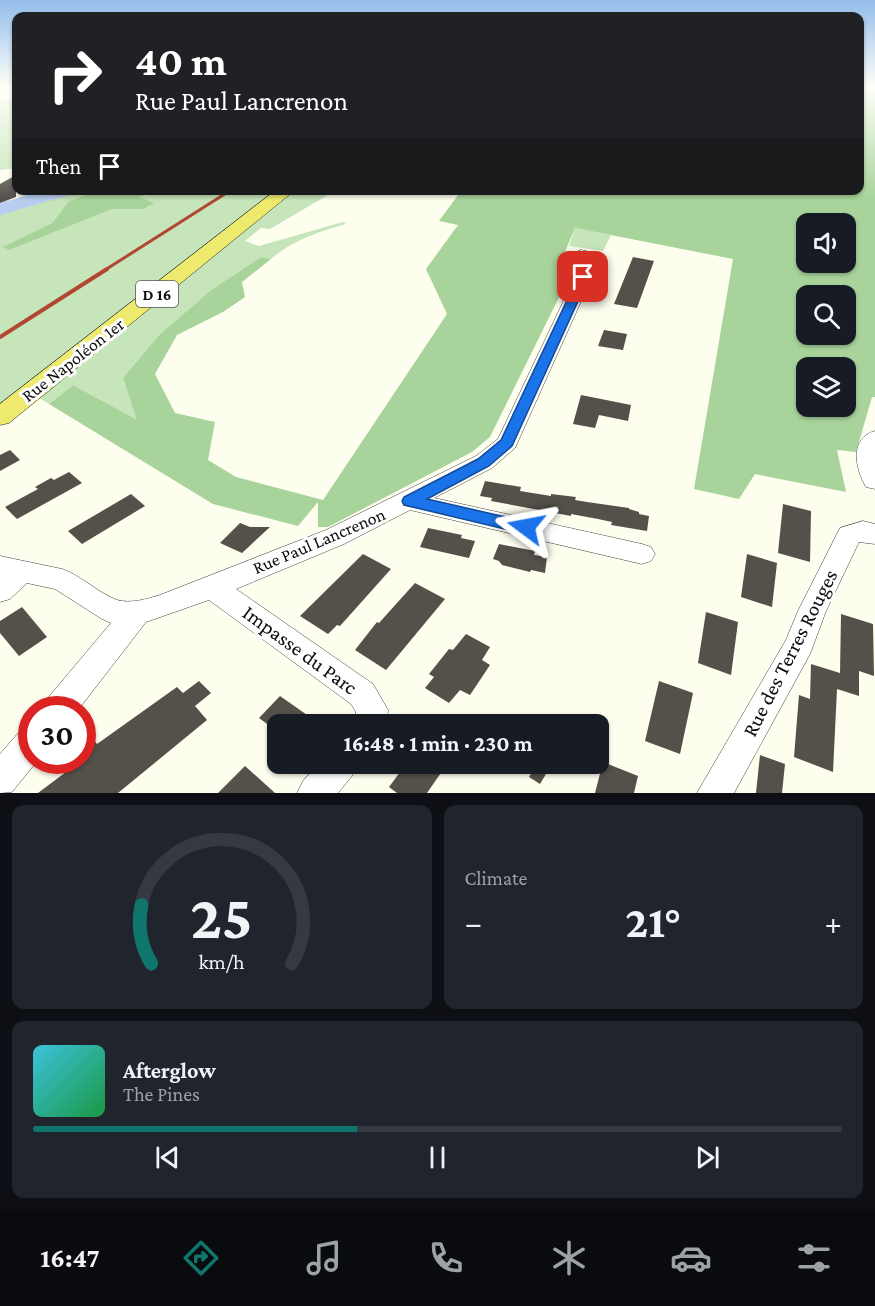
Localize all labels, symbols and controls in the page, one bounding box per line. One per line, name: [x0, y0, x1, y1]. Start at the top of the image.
icon: right: [36, 36, 114, 114]
text: 40 m: [135, 37, 227, 84]
text: Rue Paul Lancrenon: [135, 86, 348, 116]
icon: arrive: [93, 150, 126, 183]
text: Then: [36, 154, 81, 179]
map controls: [796, 213, 856, 417]
button: sound: [796, 213, 856, 273]
pin: [557, 251, 608, 302]
icon: arrive: [566, 260, 599, 293]
road number: D 16: [136, 281, 178, 307]
button: search: [796, 285, 856, 345]
street label: Rue Napoléon 1er: [18, 314, 128, 406]
button: layers: [796, 357, 856, 417]
position arrow: [494, 495, 558, 559]
street label: Rue Paul Lancrenon: [250, 504, 389, 578]
street label: Rue des Terres Rouges: [737, 565, 843, 741]
street label: Impasse du Parc: [238, 600, 362, 700]
speed limit sign: 30: [18, 696, 96, 774]
text: 16:48 · 1 min · 230 m: [343, 731, 533, 756]
text: Climate: [465, 867, 527, 889]
text: 25: [191, 882, 253, 951]
text: 21°: [625, 897, 681, 947]
text: −: [465, 904, 482, 941]
text: +: [825, 904, 842, 941]
text: km/h: [199, 950, 245, 974]
text: Afterglow: [123, 1058, 216, 1083]
text: The Pines: [123, 1083, 200, 1105]
icon: previous: [151, 1141, 184, 1174]
icon: pause: [421, 1141, 454, 1174]
icon: next: [691, 1141, 724, 1174]
icon: directions: [180, 1237, 222, 1279]
icon: music: [303, 1237, 345, 1279]
icon: phone: [425, 1237, 467, 1279]
icon: climate: [548, 1237, 590, 1279]
icon: car: [670, 1237, 712, 1279]
icon: filters: [793, 1237, 835, 1279]
text: 16:47: [40, 1243, 100, 1273]

